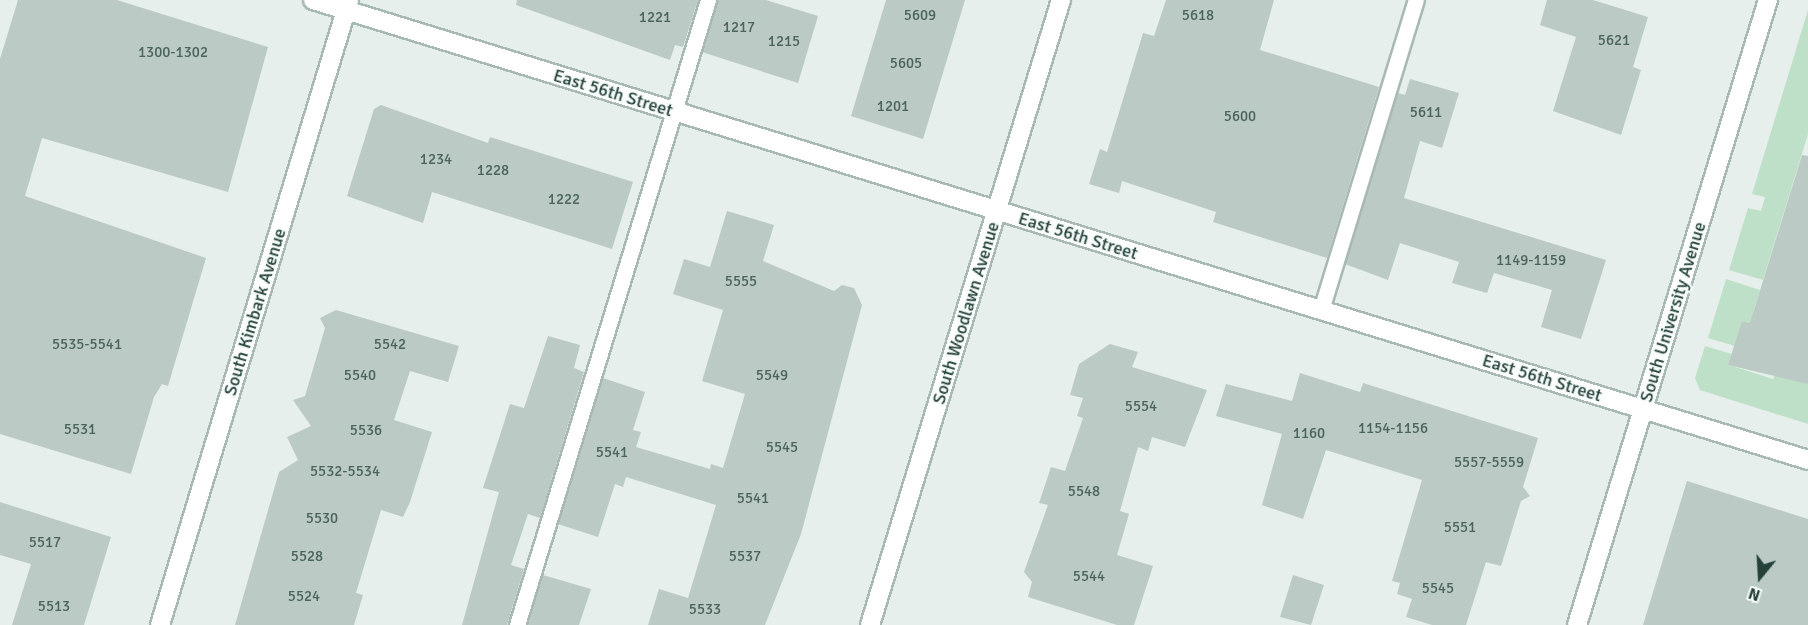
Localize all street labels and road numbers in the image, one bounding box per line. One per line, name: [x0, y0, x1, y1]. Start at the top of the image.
street label: East 56th Street: [551, 65, 675, 121]
street label: East 56th Street: [1016, 208, 1140, 264]
street label: South Woodlawn Avenue: [928, 219, 1004, 407]
street label: South University Avenue: [1635, 219, 1711, 405]
street label: South Kimbark Avenue: [219, 226, 291, 398]
street label: East 56th Street: [1480, 350, 1604, 406]

